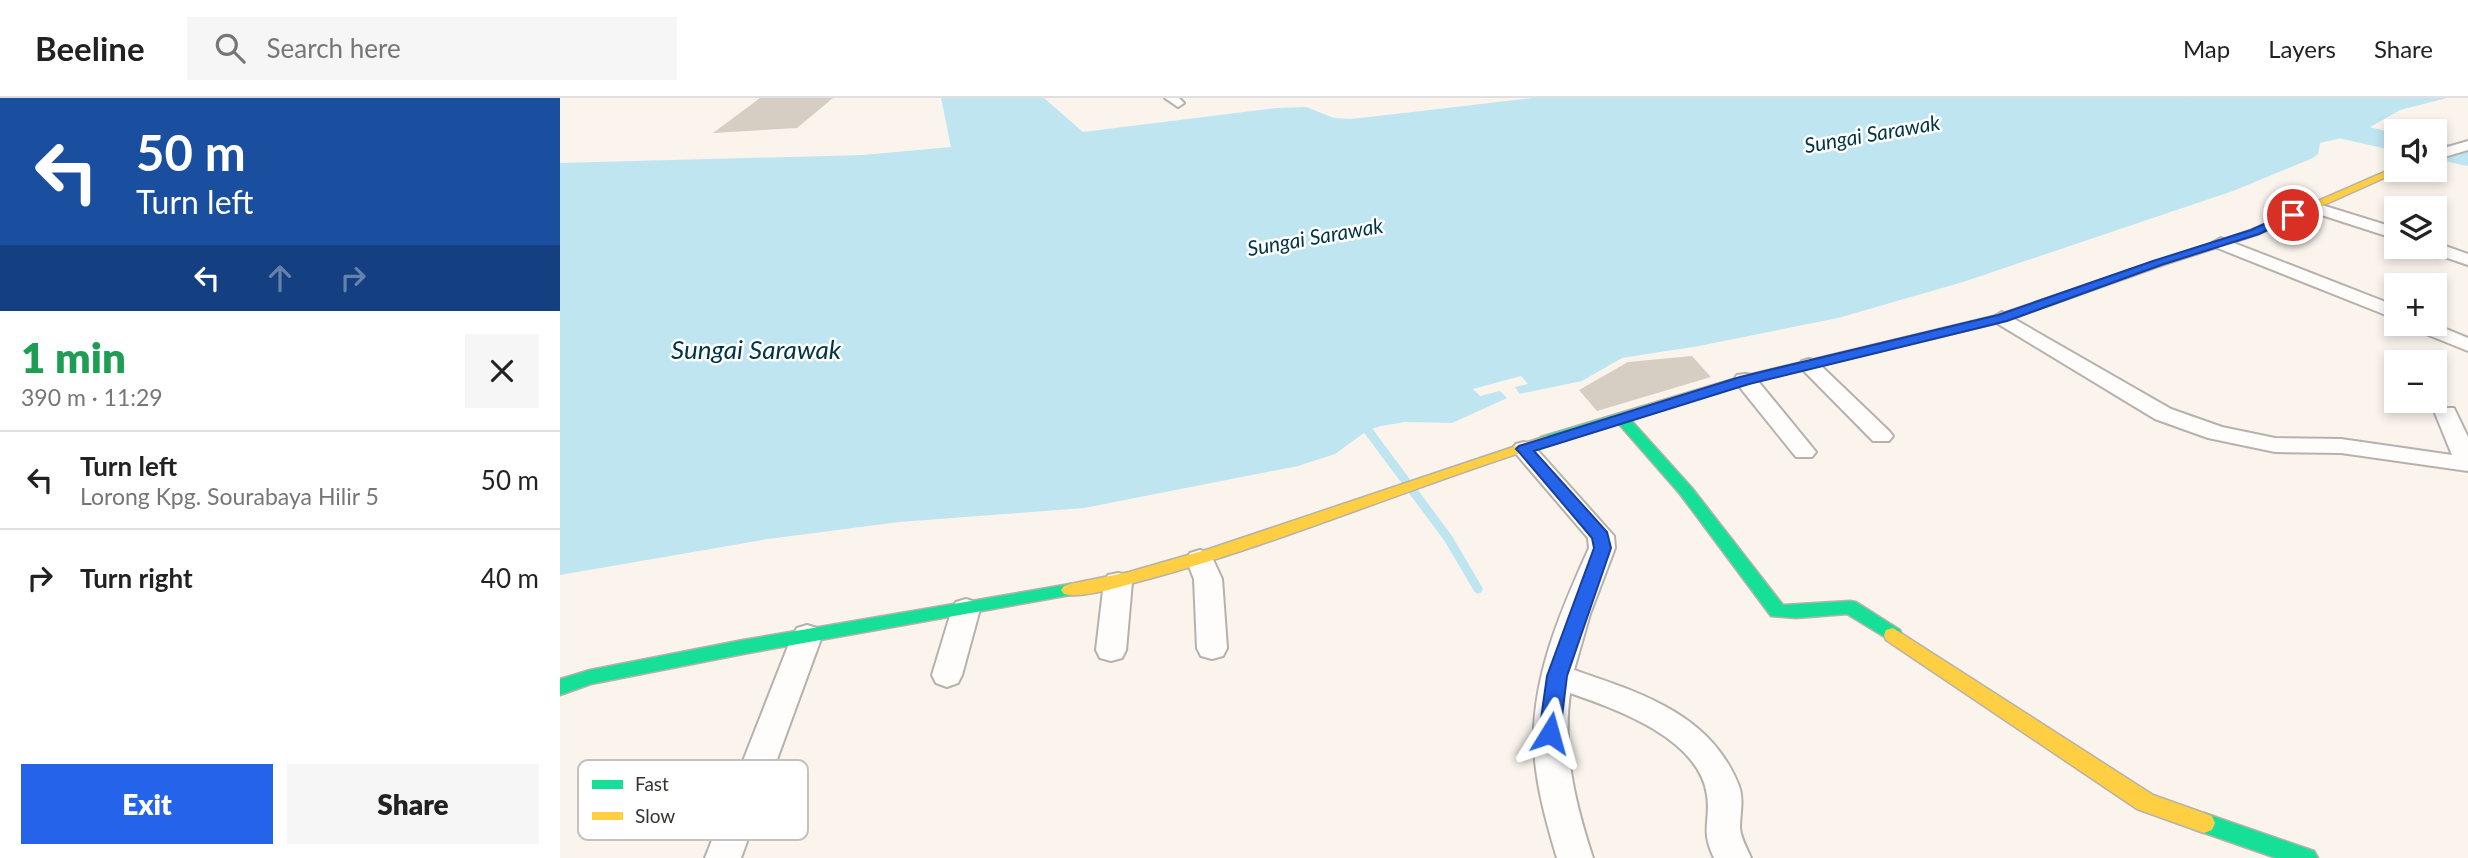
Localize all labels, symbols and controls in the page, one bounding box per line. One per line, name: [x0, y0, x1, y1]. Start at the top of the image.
search box: [187, 17, 677, 80]
text: Beeline: [35, 28, 145, 68]
icon: search: [211, 29, 249, 67]
text: Search here: [267, 32, 401, 64]
text: Map: [2183, 34, 2230, 63]
text: Layers: [2268, 34, 2336, 63]
text: Share: [2374, 34, 2433, 63]
water label: Sungai Sarawak: [1802, 109, 1943, 157]
map controls: [2384, 119, 2447, 413]
button: sound: [2384, 119, 2447, 182]
text: 50 m: [136, 123, 246, 181]
icon: left: [21, 126, 112, 217]
text: Turn left: [136, 182, 253, 221]
pin: [2263, 185, 2323, 245]
icon: arrive: [2274, 196, 2312, 234]
button: layers: [2384, 196, 2447, 259]
water label: Sungai Sarawak: [1245, 212, 1386, 260]
icon: left: [188, 259, 226, 297]
icon: ahead: [261, 259, 299, 297]
icon: right: [334, 259, 372, 297]
button: +: [2384, 273, 2447, 336]
text: 1 min: [21, 332, 126, 382]
water label: Sungai Sarawak: [671, 333, 842, 365]
button: close: [465, 334, 539, 408]
button: −: [2384, 350, 2447, 413]
text: 390 m · 11:29: [21, 383, 163, 411]
text: Turn left: [80, 450, 177, 482]
icon: left: [21, 461, 59, 499]
text: 50 m: [481, 464, 539, 496]
text: Lorong Kpg. Sourabaya Hilir 5: [80, 482, 379, 510]
icon: right: [21, 559, 59, 597]
text: Turn right: [80, 562, 193, 594]
text: 40 m: [481, 562, 539, 594]
position arrow: [1513, 696, 1587, 770]
legend: [578, 760, 808, 840]
button: Exit: [21, 764, 273, 844]
button: Share: [287, 764, 539, 844]
text: Fast: [635, 772, 669, 795]
text: Slow: [635, 804, 675, 827]

